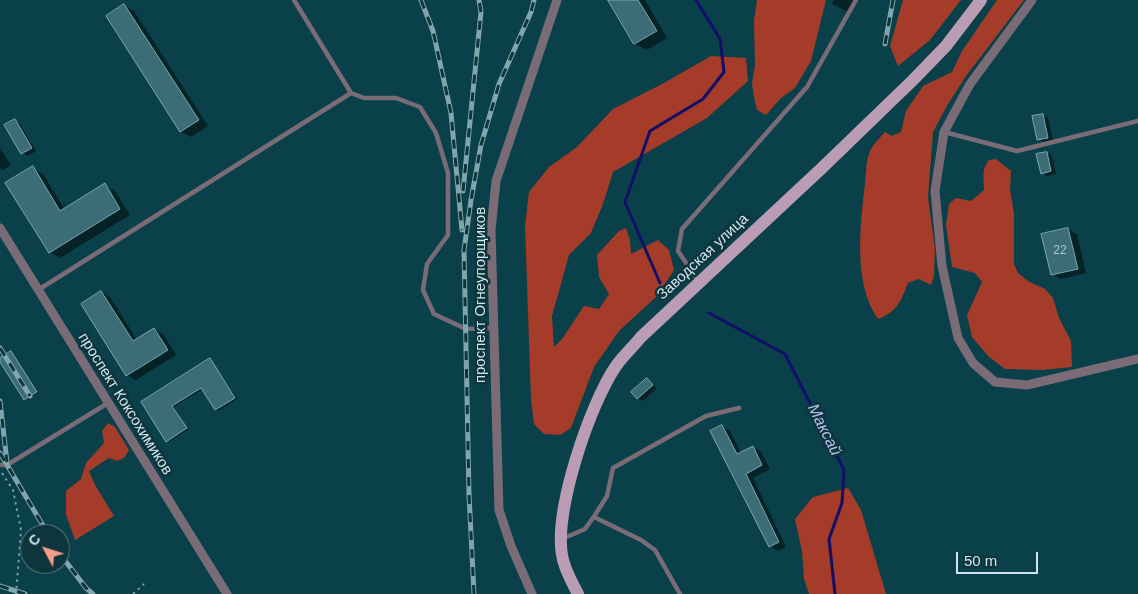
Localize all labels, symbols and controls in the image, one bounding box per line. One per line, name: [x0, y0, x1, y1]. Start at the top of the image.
street label: проспект Огнеупорщиков: [472, 207, 490, 383]
street label: Заводская улица: [654, 210, 752, 304]
house number: 22: [1053, 244, 1067, 258]
street label: проспект Коксохимиков: [74, 330, 176, 478]
water label: Максай: [803, 401, 845, 459]
north arrow: [20, 524, 70, 574]
text: С: [25, 531, 44, 549]
scale bar: [958, 542, 1040, 574]
text: 50 m: [964, 552, 997, 569]

